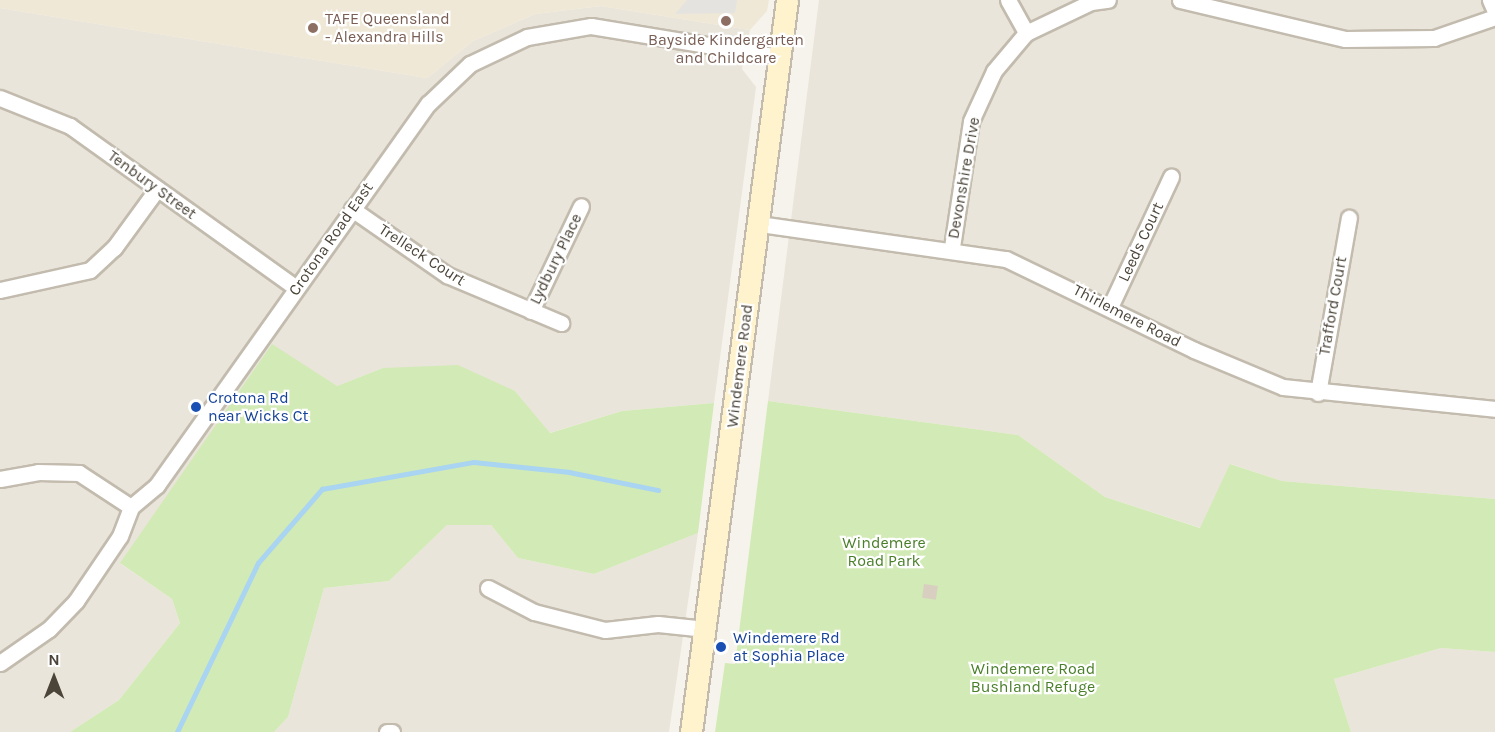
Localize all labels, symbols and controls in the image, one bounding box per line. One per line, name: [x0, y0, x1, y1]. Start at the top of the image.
place label: TAFE Queensland - Alexandra Hills: [325, 9, 450, 47]
marker: Bayside Kindergarten and Childcare: [719, 14, 733, 28]
marker: TAFE Queensland - Alexandra Hills: [306, 21, 320, 35]
place label: Bayside Kindergarten and Childcare: [648, 30, 804, 68]
street label: Devonshire Drive: [944, 116, 984, 240]
street label: Tenbury Street: [104, 146, 200, 224]
street label: Crotona Road East: [285, 179, 377, 299]
street label: Leeds Court: [1114, 199, 1168, 285]
street label: Lydbury Place: [526, 210, 586, 308]
street label: Trelleck Court: [375, 220, 469, 290]
street label: Trafford Court: [1315, 255, 1351, 357]
street label: Thirlemere Road: [1070, 280, 1184, 352]
street label: Windemere Road: [723, 303, 757, 429]
place label: Crotona Rd near Wicks Ct: [208, 388, 309, 426]
marker: Crotona Rd near Wicks Ct: [189, 400, 203, 414]
park label: Windemere Road Park: [842, 533, 926, 571]
place label: Windemere Rd at Sophia Place: [733, 628, 845, 666]
marker: Windemere Rd at Sophia Place: [714, 640, 728, 654]
north arrow: [24, 648, 84, 708]
text: N: [48, 650, 60, 669]
park label: Windemere Road Bushland Refuge: [971, 659, 1095, 697]

